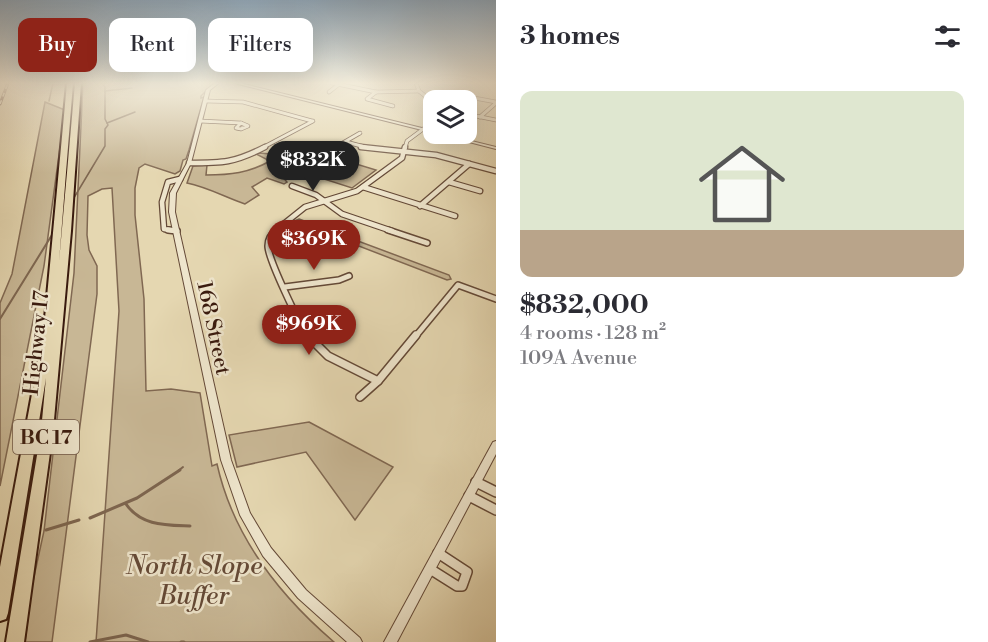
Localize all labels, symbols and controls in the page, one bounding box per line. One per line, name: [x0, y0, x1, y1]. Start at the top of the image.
chip: Buy: [18, 18, 97, 72]
chip: Rent: [109, 18, 196, 72]
chip: Filters: [208, 18, 313, 72]
text: 3 homes: [520, 20, 620, 52]
icon: filters: [931, 20, 964, 53]
map controls: [423, 90, 477, 144]
button: layers: [423, 90, 477, 144]
icon: home: [688, 130, 796, 238]
pin: $832K: [271, 141, 355, 192]
text: $832K: [280, 148, 346, 173]
pin: $369K: [272, 220, 356, 271]
text: $369K: [281, 227, 347, 252]
street label: 168 Street: [190, 279, 236, 378]
street label: Highway 17: [19, 289, 55, 397]
text: $832,000: [520, 289, 649, 321]
pin: $969K: [267, 305, 351, 356]
text: $969K: [276, 312, 342, 337]
text: 4 rooms · 128 m²: [520, 321, 666, 346]
text: 109A Avenue: [520, 346, 637, 371]
road number: BC 17: [13, 420, 79, 454]
park label: North Slope Buffer: [125, 550, 262, 612]

